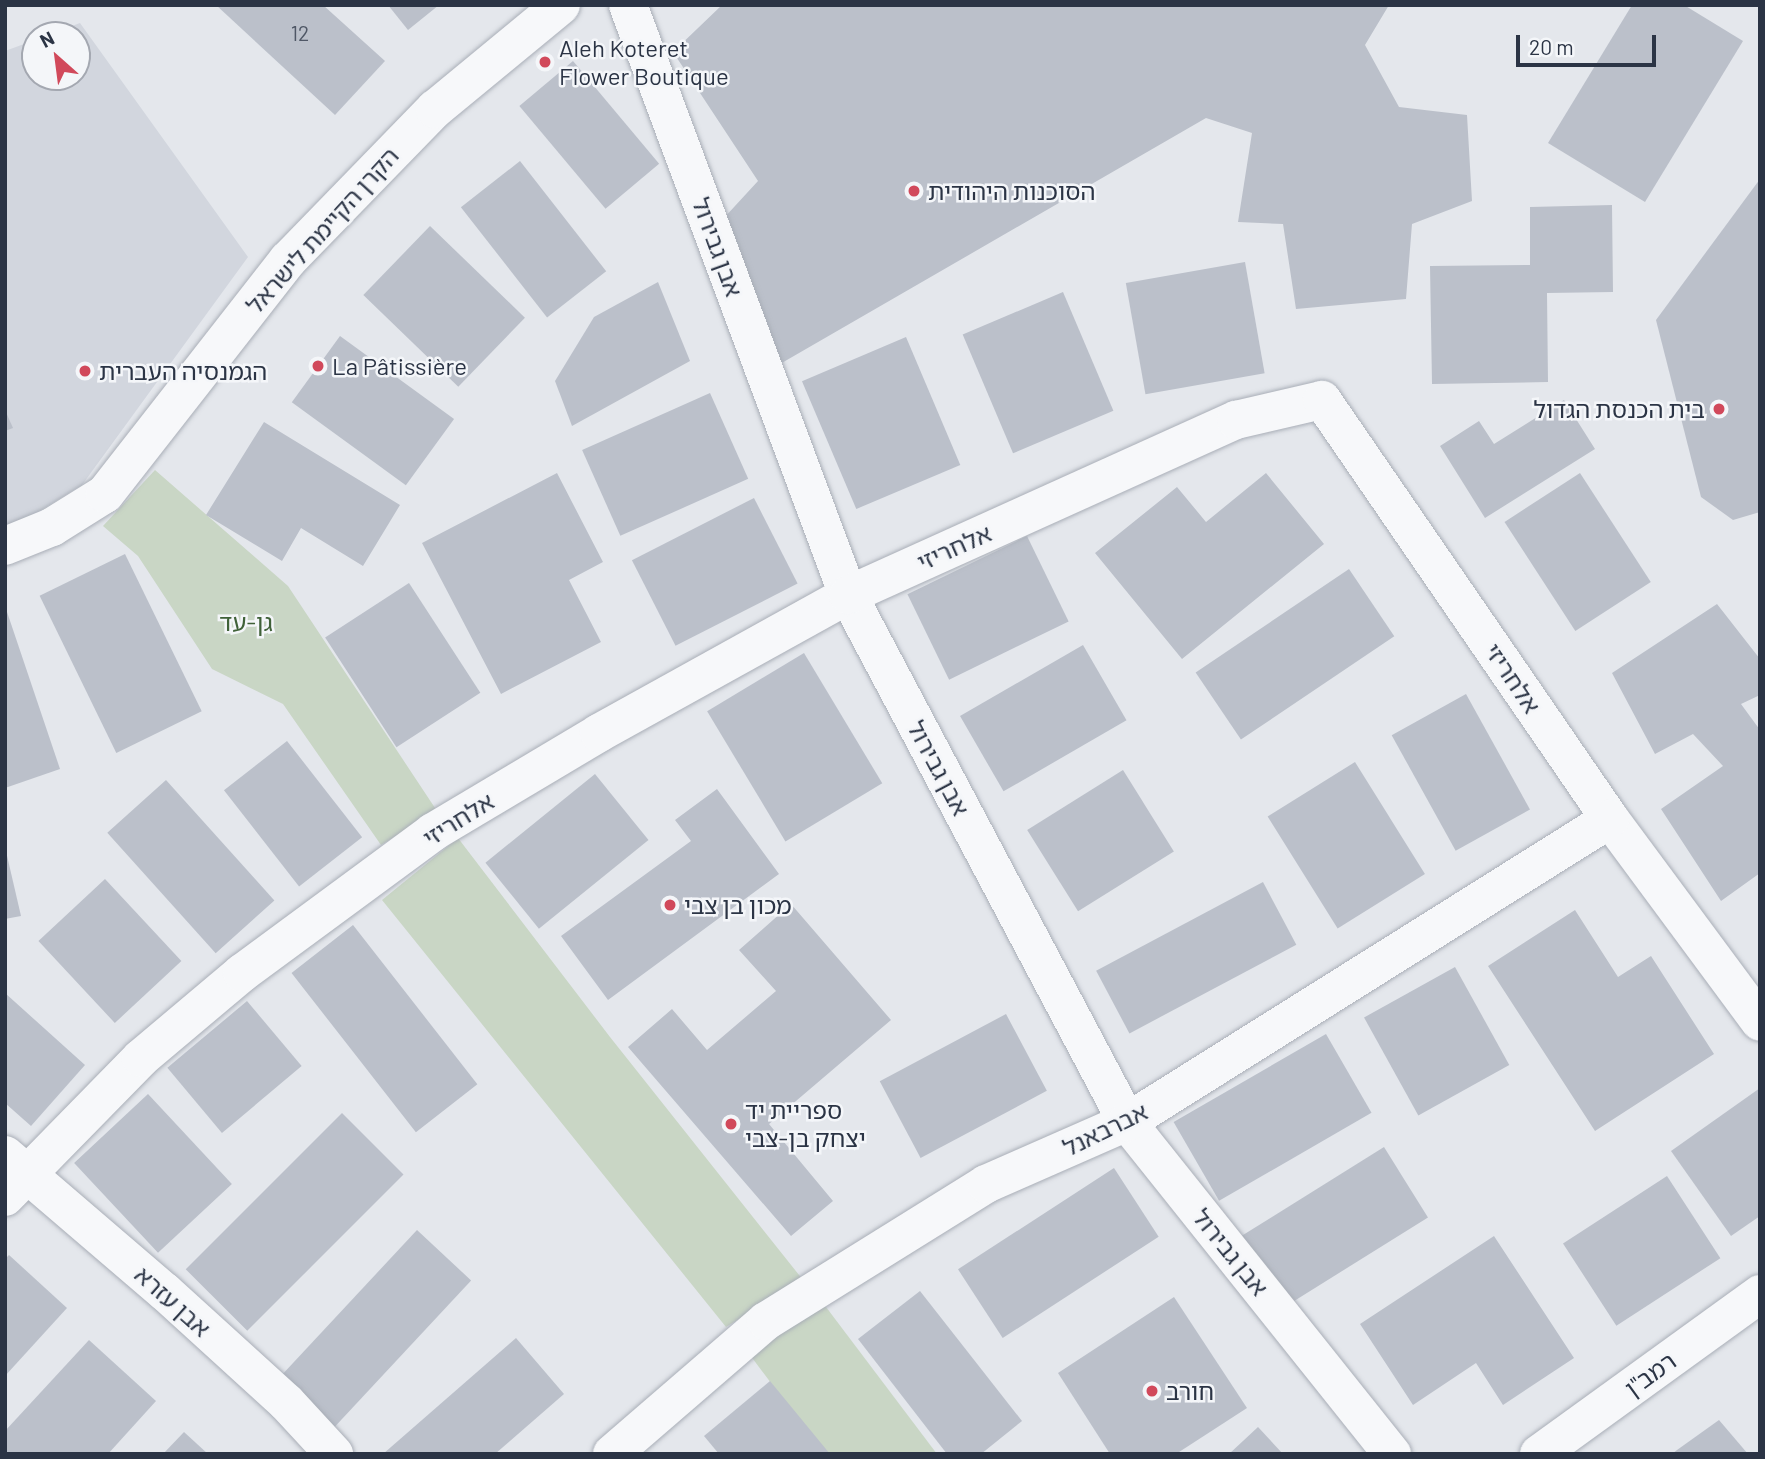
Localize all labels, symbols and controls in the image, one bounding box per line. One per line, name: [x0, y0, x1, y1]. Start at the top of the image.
house number: 12: [291, 20, 309, 46]
north arrow: [21, 21, 91, 91]
scale bar: [1520, 21, 1660, 65]
text: N: [36, 26, 58, 52]
place label: Aleh Koteret Flower Boutique: [559, 34, 729, 90]
text: 20 m: [1529, 34, 1574, 59]
marker: Aleh Koteret Flower Boutique: [537, 54, 553, 70]
street label: הקרן הקיימת לישראל: [240, 141, 404, 319]
place label: הסוכנות היהודית: [928, 177, 1096, 205]
marker: הסוכנות היהודית: [906, 183, 922, 199]
street label: אבן גבירול: [687, 194, 749, 300]
place label: La Pâtissière: [332, 352, 467, 380]
place label: הגמנסיה העברית: [99, 357, 267, 385]
marker: La Pâtissière: [310, 358, 326, 374]
marker: הגמנסיה העברית: [77, 363, 93, 379]
place label: בית הכנסת הגדול: [1533, 395, 1705, 423]
marker: בית הכנסת הגדול: [1711, 401, 1727, 417]
street label: אלחריזי: [912, 518, 996, 576]
park label: גן-עד: [219, 608, 273, 636]
street label: אלחריזי: [1479, 638, 1547, 718]
street label: אבן גבירול: [902, 716, 976, 820]
street label: אלחריזי: [417, 786, 499, 852]
place label: מכון בן צבי: [684, 891, 792, 919]
marker: מכון בן צבי: [662, 897, 678, 913]
place label: ספריית יד יצחק בן-צבי: [745, 1096, 866, 1152]
street label: אברבאנל: [1058, 1096, 1152, 1162]
marker: ספריית יד יצחק בן-צבי: [723, 1116, 739, 1132]
street label: אבן גבירול: [1187, 1203, 1275, 1301]
street label: אבן עזרא: [129, 1260, 217, 1342]
street label: רמב"ן: [1619, 1346, 1681, 1402]
place label: חורב: [1166, 1377, 1214, 1405]
marker: חורב: [1144, 1383, 1160, 1399]

